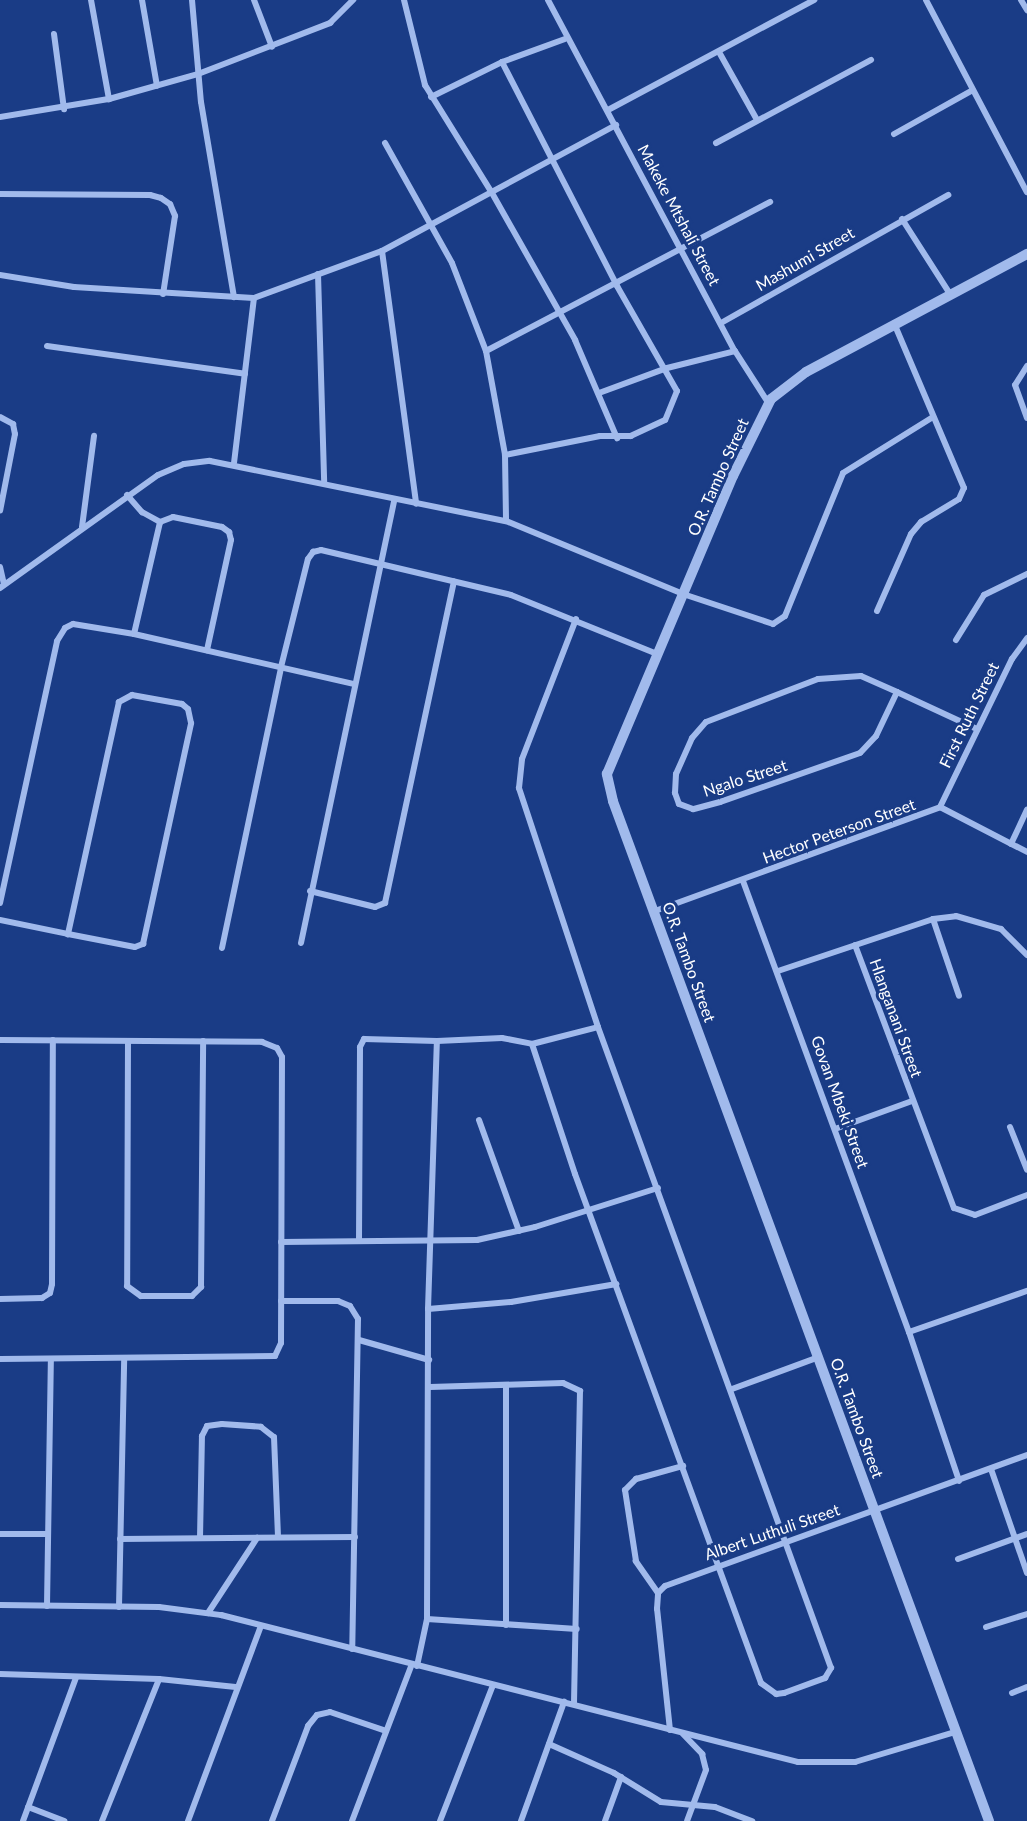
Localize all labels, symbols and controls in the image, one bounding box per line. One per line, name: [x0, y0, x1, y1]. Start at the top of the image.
street label: Makeke Mtshali Street: [634, 141, 724, 289]
street label: Mashumi Street: [752, 223, 858, 295]
street label: O.R. Tambo Street: [683, 415, 753, 539]
street label: First Ruth Street: [935, 659, 1003, 771]
street label: Ngalo Street: [701, 755, 789, 801]
street label: Hector Peterson Street: [760, 794, 918, 868]
street label: O.R. Tambo Street: [658, 899, 720, 1025]
street label: Hlanganani Street: [866, 956, 926, 1080]
street label: Govan Mbeki Street: [807, 1033, 873, 1171]
street label: O.R. Tambo Street: [826, 1355, 888, 1481]
street label: Albert Luthuli Street: [702, 1500, 842, 1564]

